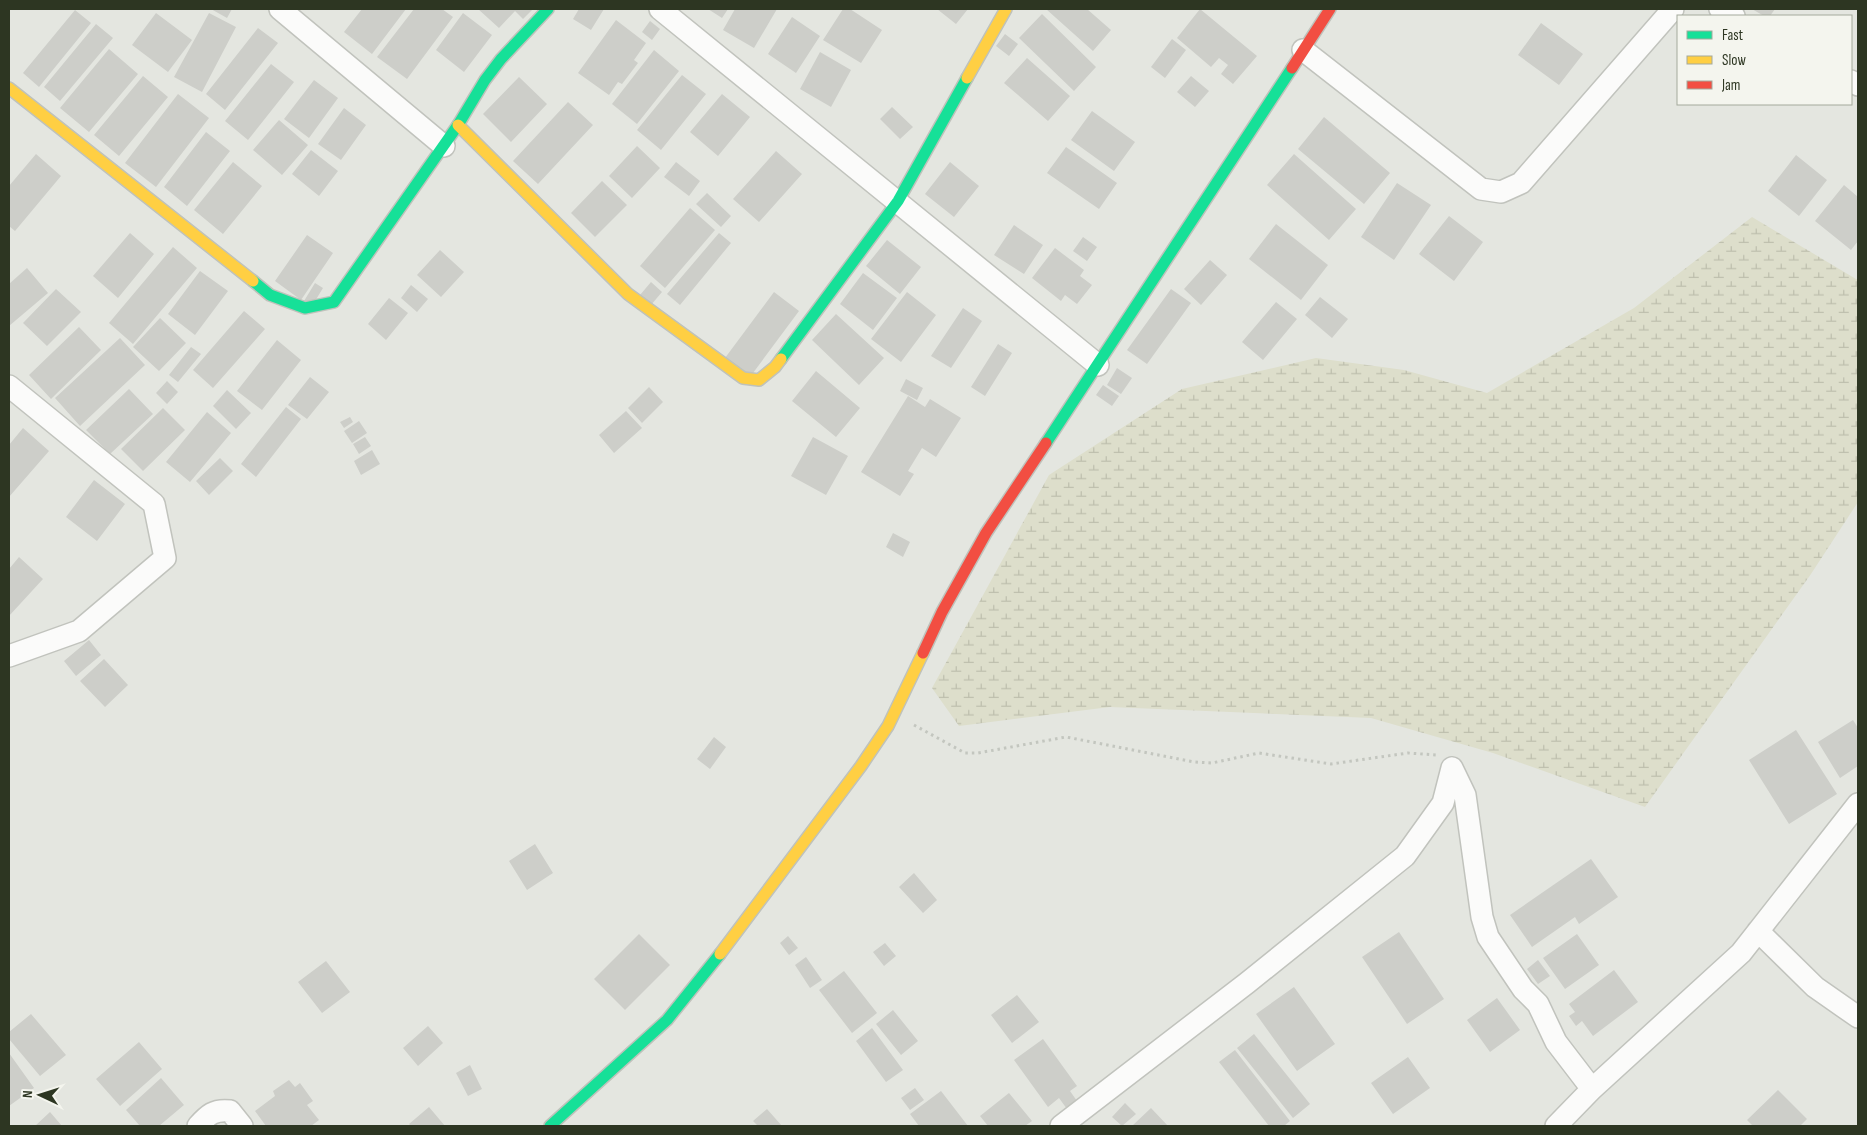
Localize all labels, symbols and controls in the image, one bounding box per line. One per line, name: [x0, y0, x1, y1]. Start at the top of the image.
legend: [1677, 15, 1852, 105]
text: Fast: [1722, 26, 1744, 45]
text: Slow: [1722, 51, 1746, 70]
text: Jam: [1721, 76, 1740, 95]
north arrow: [15, 1070, 65, 1120]
text: N: [19, 1090, 36, 1098]

